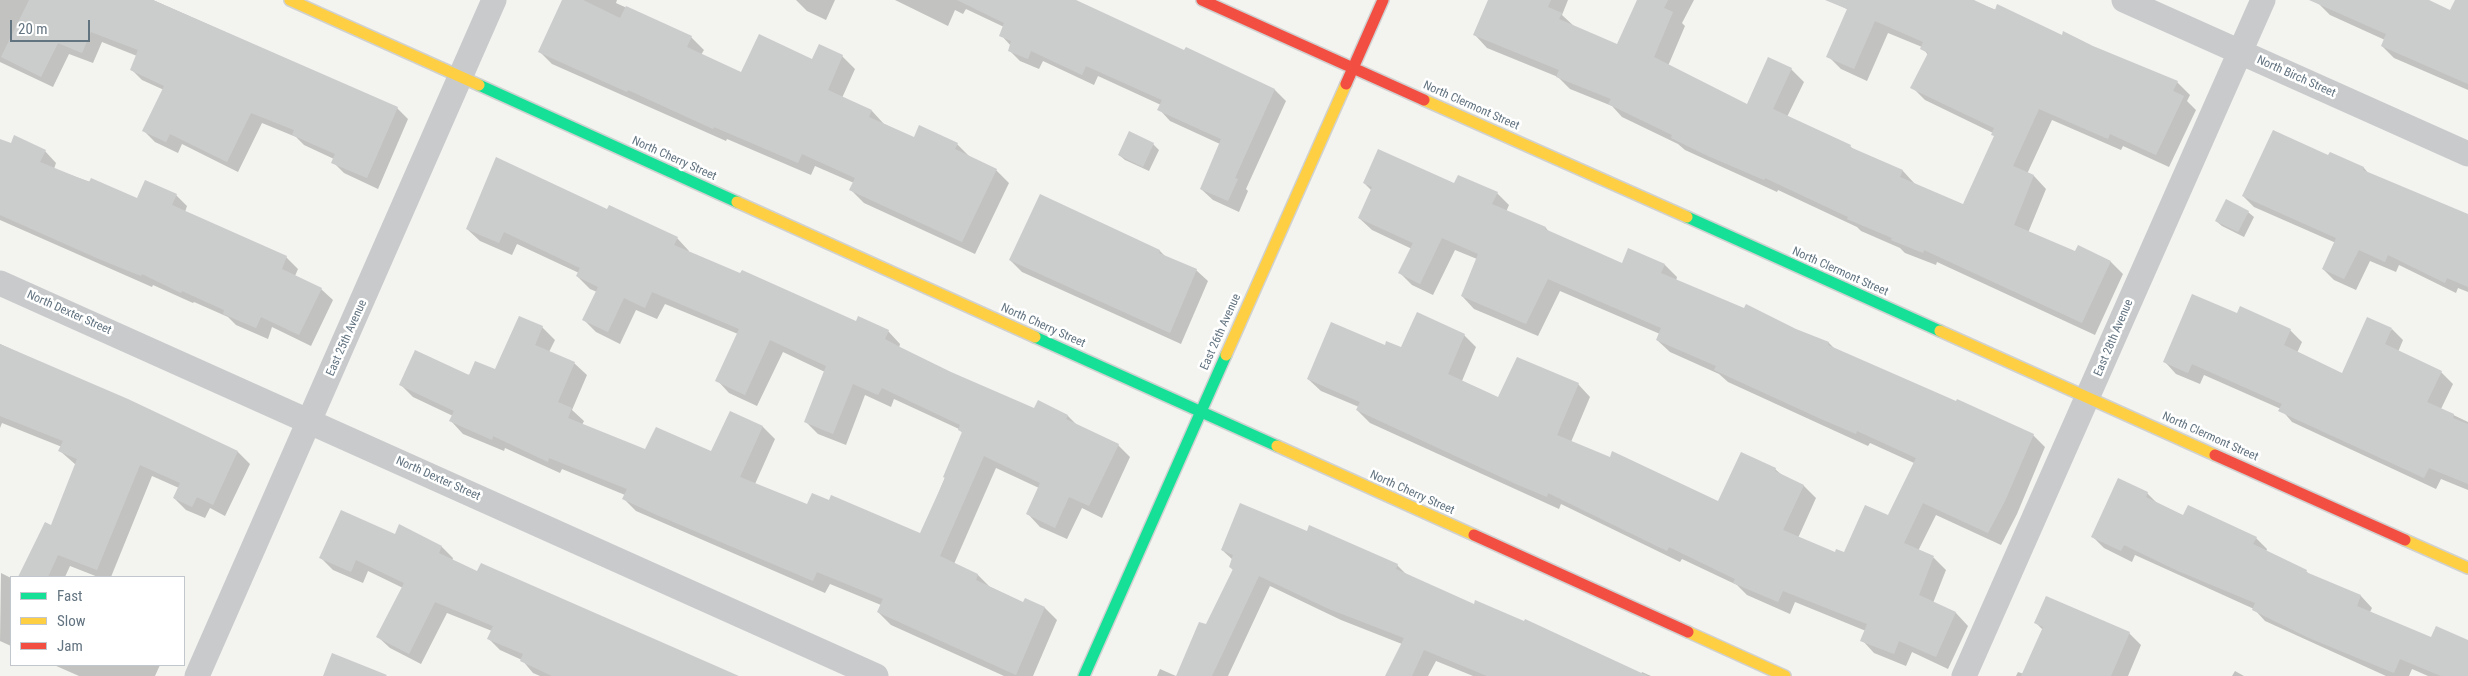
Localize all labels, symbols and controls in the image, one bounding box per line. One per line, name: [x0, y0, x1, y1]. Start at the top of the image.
scale bar: [12, 10, 92, 42]
text: 20 m: [18, 20, 48, 38]
street label: North Birch Street: [2254, 53, 2338, 101]
street label: North Clermont Street: [1421, 78, 1521, 134]
street label: North Cherry Street: [629, 134, 719, 184]
street label: North Clermont Street: [1790, 244, 1890, 300]
street label: North Dexter Street: [25, 288, 113, 338]
street label: East 26th Avenue: [1198, 292, 1244, 372]
street label: East 28th Avenue: [2091, 297, 2137, 379]
street label: East 25th Avenue: [324, 298, 370, 378]
street label: North Cherry Street: [998, 301, 1088, 351]
street label: North Clermont Street: [2160, 409, 2260, 465]
street label: North Dexter Street: [394, 454, 482, 504]
street label: North Cherry Street: [1367, 468, 1457, 518]
legend: [10, 576, 185, 666]
text: Fast: [57, 587, 82, 605]
text: Slow: [57, 612, 86, 630]
text: Jam: [57, 637, 83, 655]

